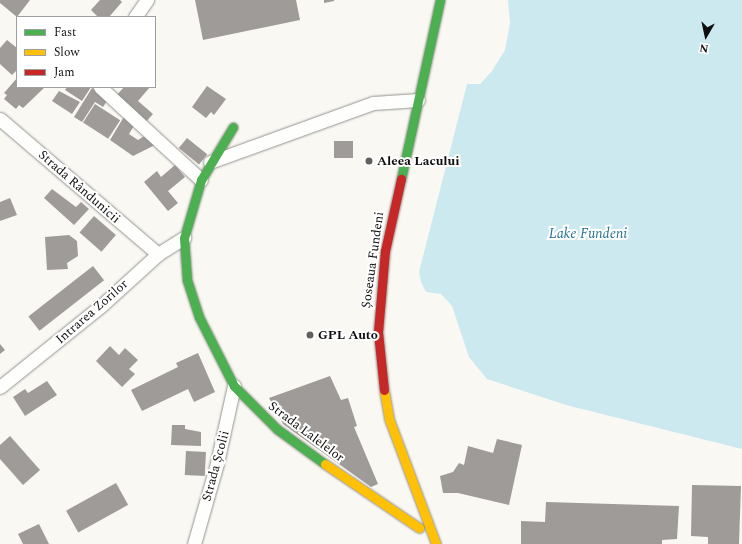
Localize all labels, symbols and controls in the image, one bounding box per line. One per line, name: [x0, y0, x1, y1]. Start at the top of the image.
legend: [16, 16, 156, 88]
north arrow: [686, 16, 726, 56]
text: Fast: [54, 23, 76, 42]
text: N: [698, 39, 710, 57]
text: Slow: [54, 43, 79, 62]
text: Jam: [54, 63, 75, 82]
street label: Strada Rândunicii: [35, 147, 123, 227]
place label: Aleea Lacului: [377, 153, 460, 169]
marker: Aleea Lacului: [364, 156, 374, 166]
street label: Șoseaua Fundeni: [359, 211, 387, 309]
water label: Lake Fundeni: [549, 226, 627, 242]
street label: Intrarea Zorilor: [53, 276, 131, 348]
place label: GPL Auto: [318, 327, 378, 343]
marker: GPL Auto: [305, 330, 315, 340]
street label: Strada Lalelelor: [265, 398, 347, 466]
street label: Strada Școlii: [199, 429, 233, 503]

